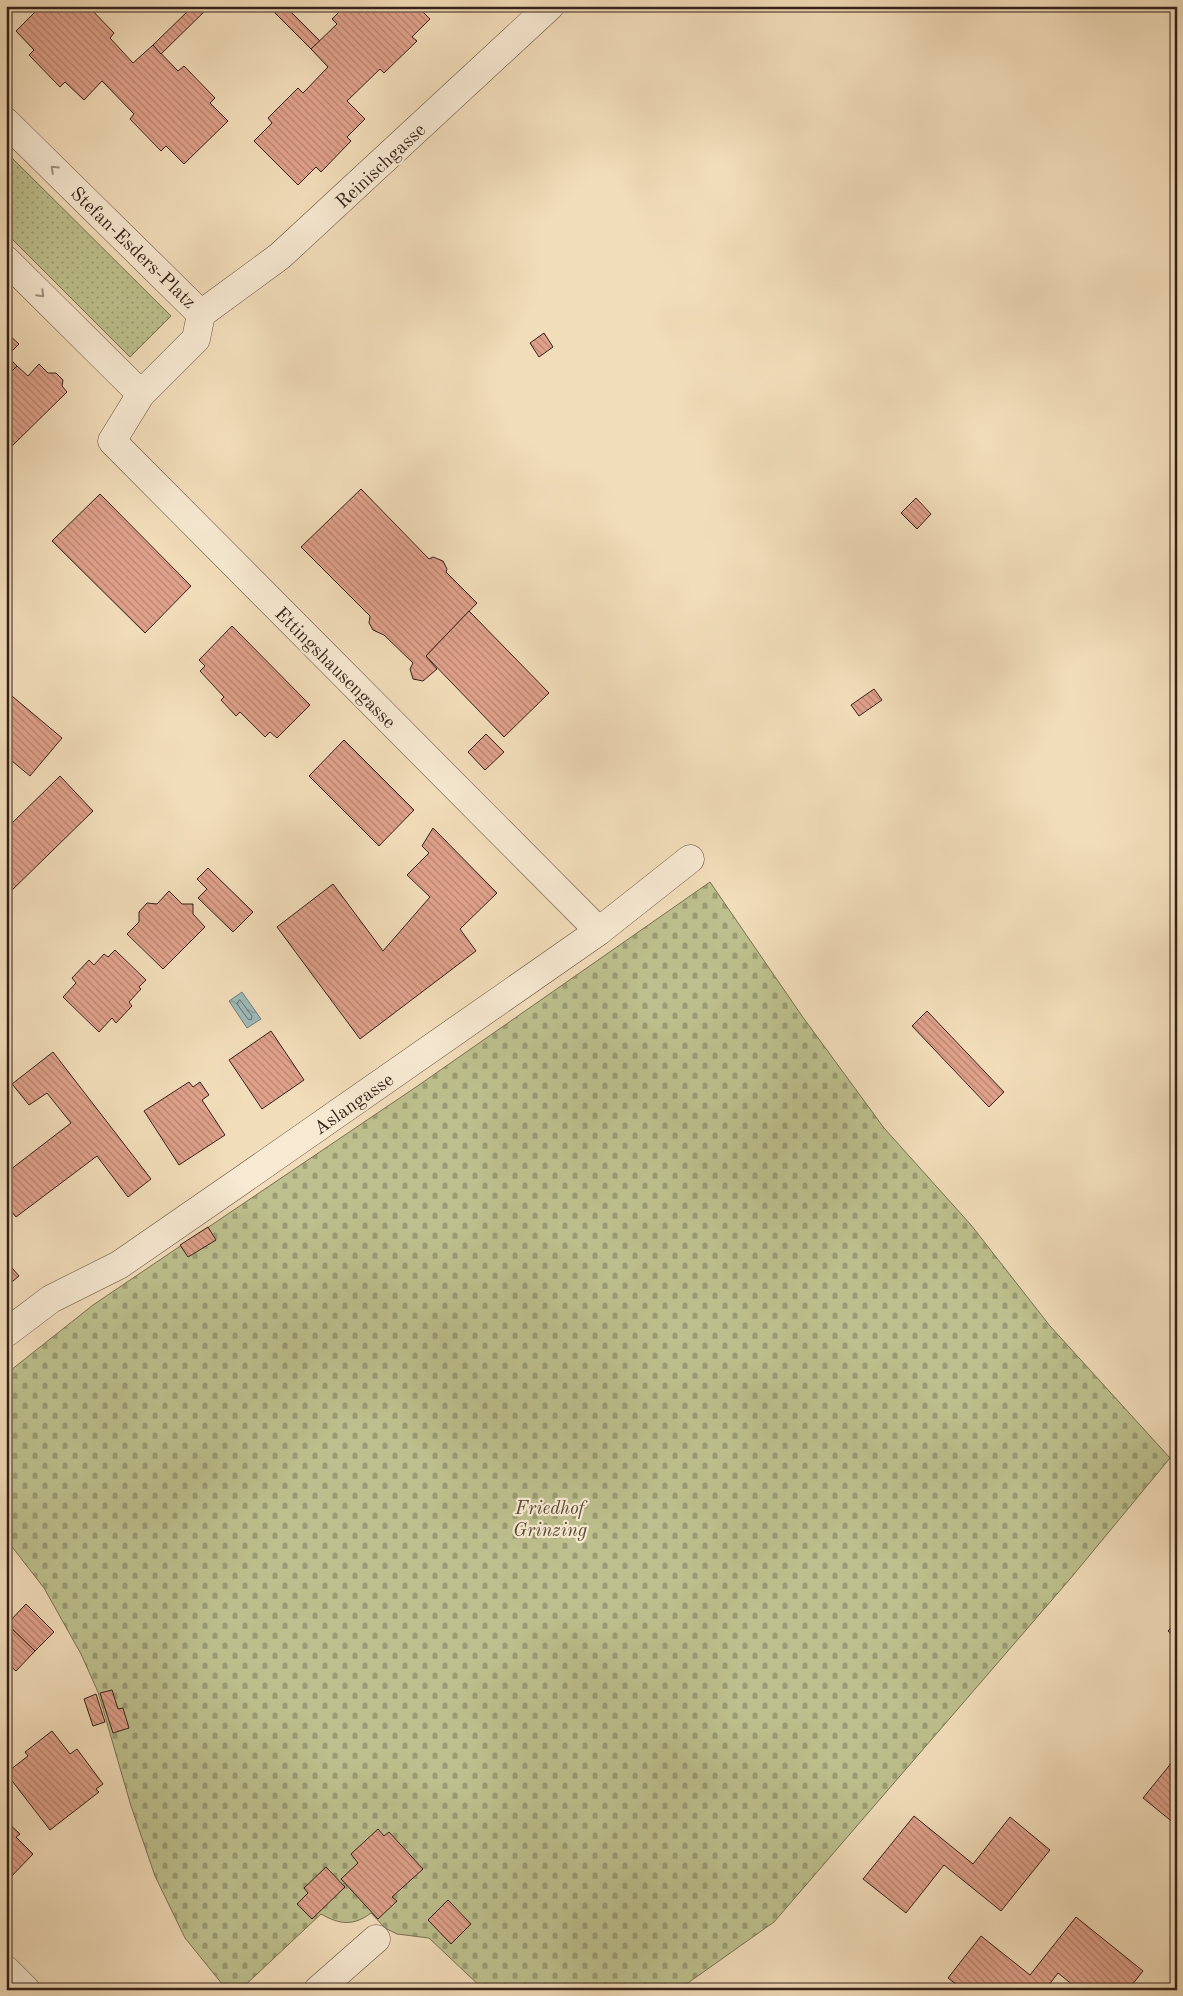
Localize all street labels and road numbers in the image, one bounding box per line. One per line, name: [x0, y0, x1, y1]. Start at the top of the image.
street label: Reinischgasse: [333, 121, 430, 213]
street label: Stefan-Esders-Platz: [66, 184, 198, 313]
street label: Ettingshausengasse: [270, 605, 398, 733]
street label: Aslangasse: [311, 1071, 398, 1139]

